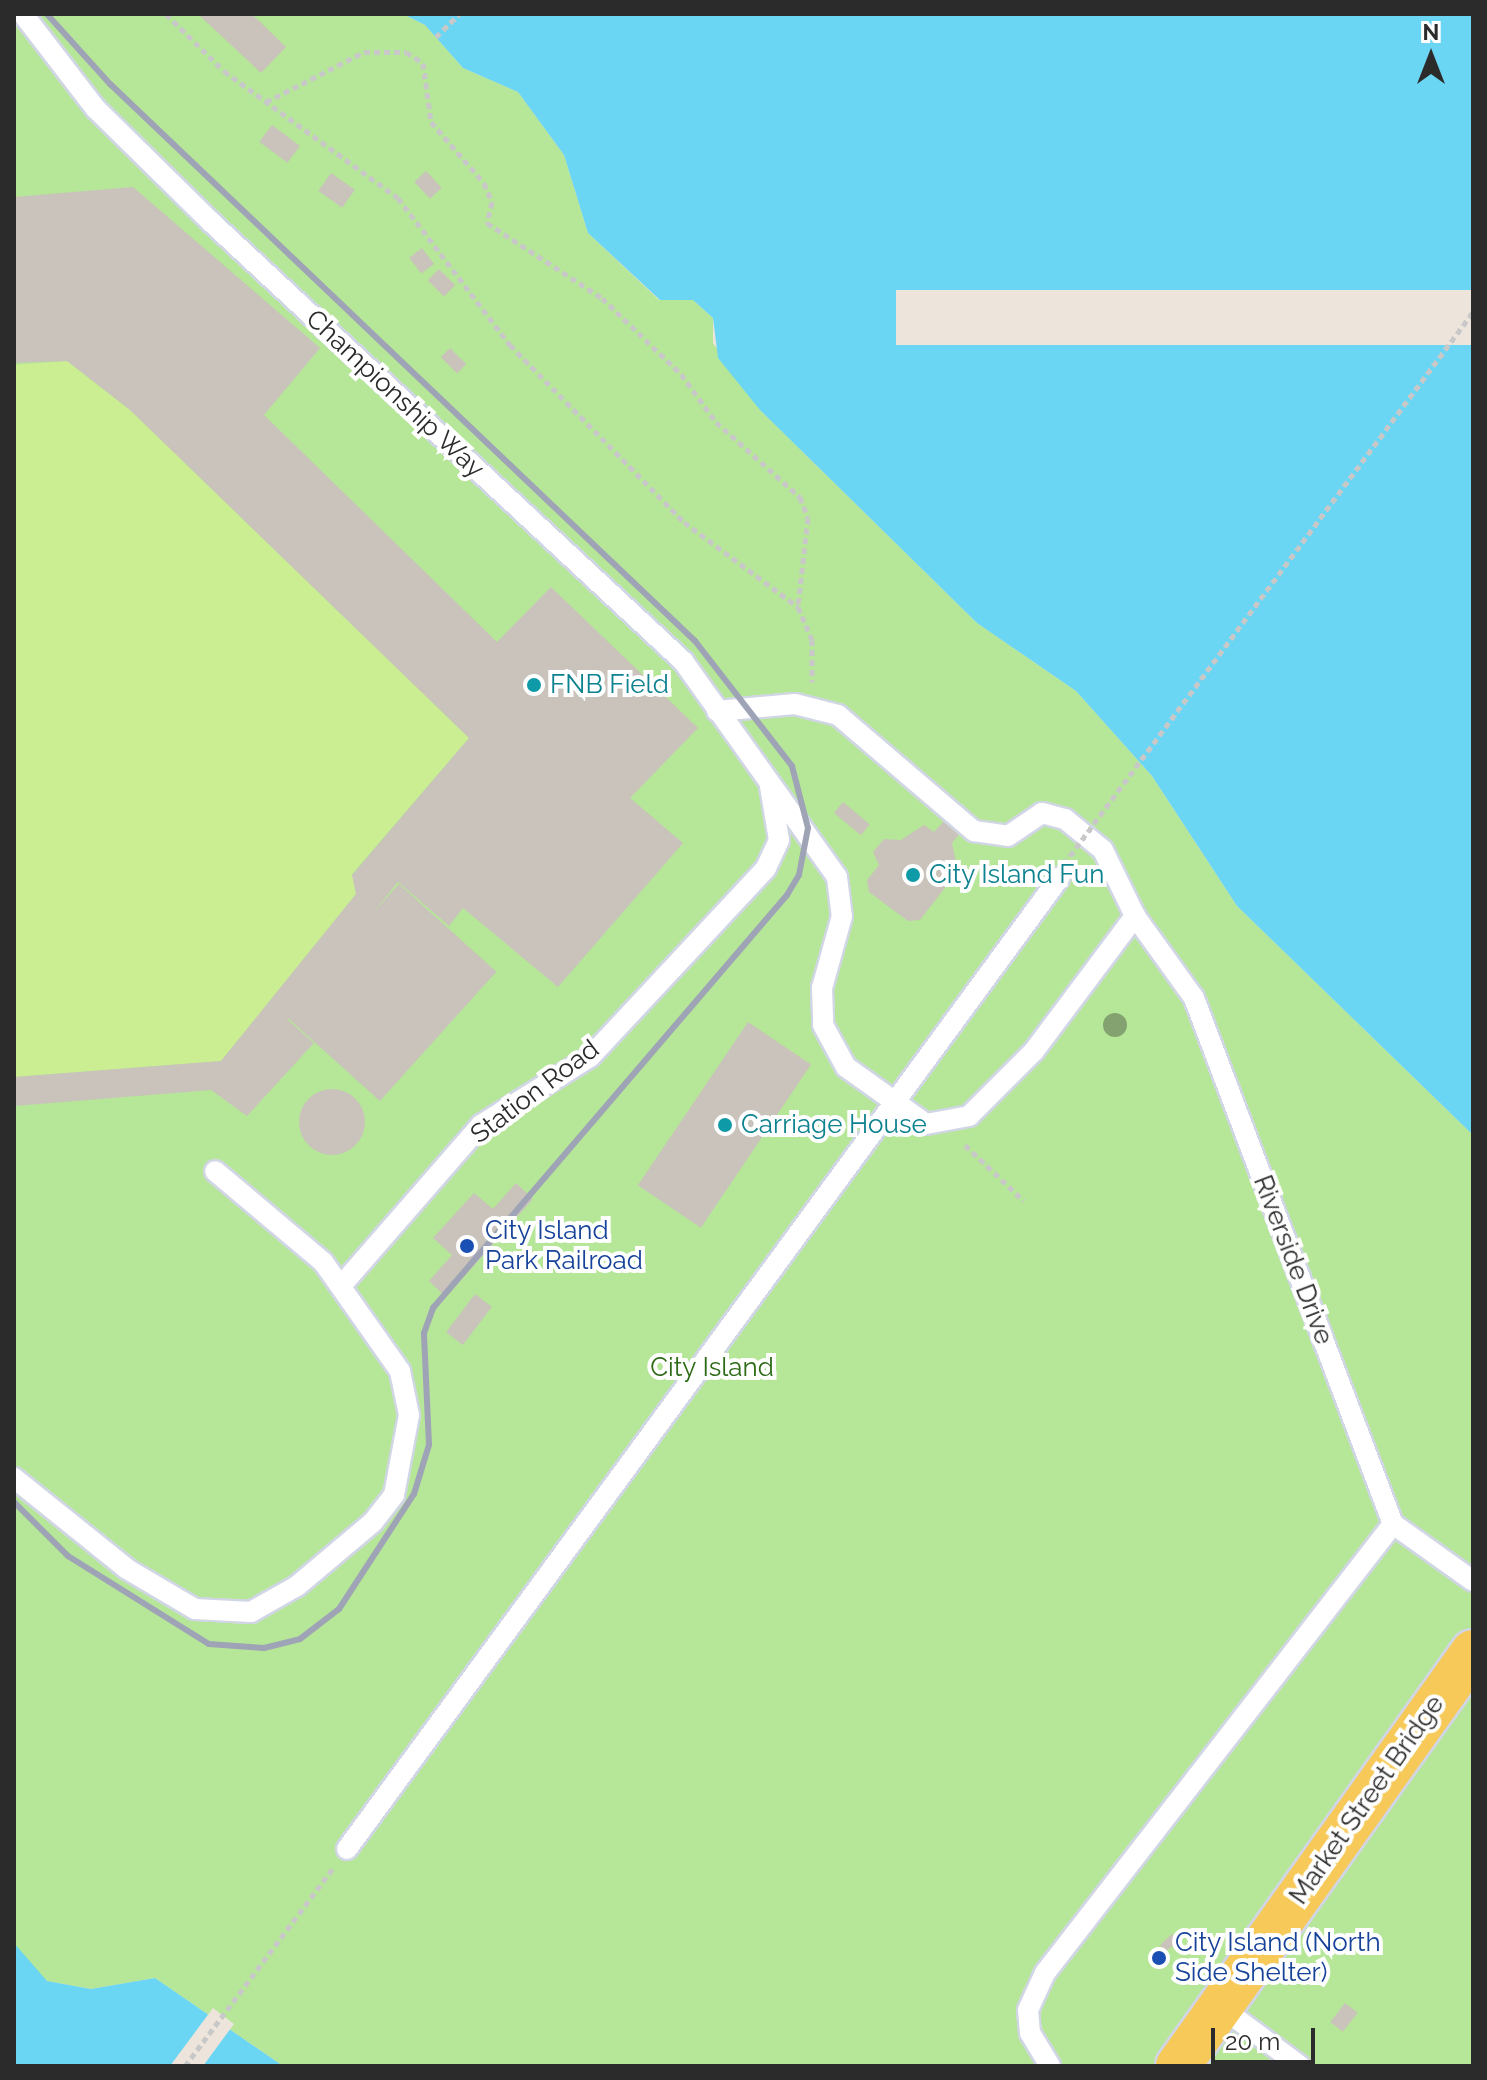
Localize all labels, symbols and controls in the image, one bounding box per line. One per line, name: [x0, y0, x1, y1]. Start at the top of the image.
north arrow: [1391, 16, 1471, 96]
text: N: [1423, 19, 1439, 45]
street label: Championship Way: [299, 303, 491, 485]
place label: FNB Field: [550, 669, 669, 701]
marker: FNB Field: [525, 676, 543, 694]
place label: City Island Fun: [929, 859, 1105, 891]
marker: City Island Fun: [904, 866, 922, 884]
street label: Station Road: [465, 1034, 605, 1150]
place label: Carriage House: [741, 1109, 927, 1141]
marker: Carriage House: [716, 1116, 734, 1134]
street label: Riverside Drive: [1246, 1171, 1340, 1349]
place label: City Island Park Railroad: [485, 1215, 643, 1276]
marker: City Island Park Railroad: [456, 1235, 478, 1257]
park label: City Island: [650, 1352, 774, 1384]
street label: Market Street Bridge: [1283, 1690, 1451, 1910]
place label: City Island (North Side Shelter): [1175, 1927, 1381, 1988]
marker: City Island (North Side Shelter): [1150, 1949, 1168, 1967]
scale bar: [1215, 2012, 1319, 2062]
text: 20 m: [1225, 2027, 1280, 2056]

